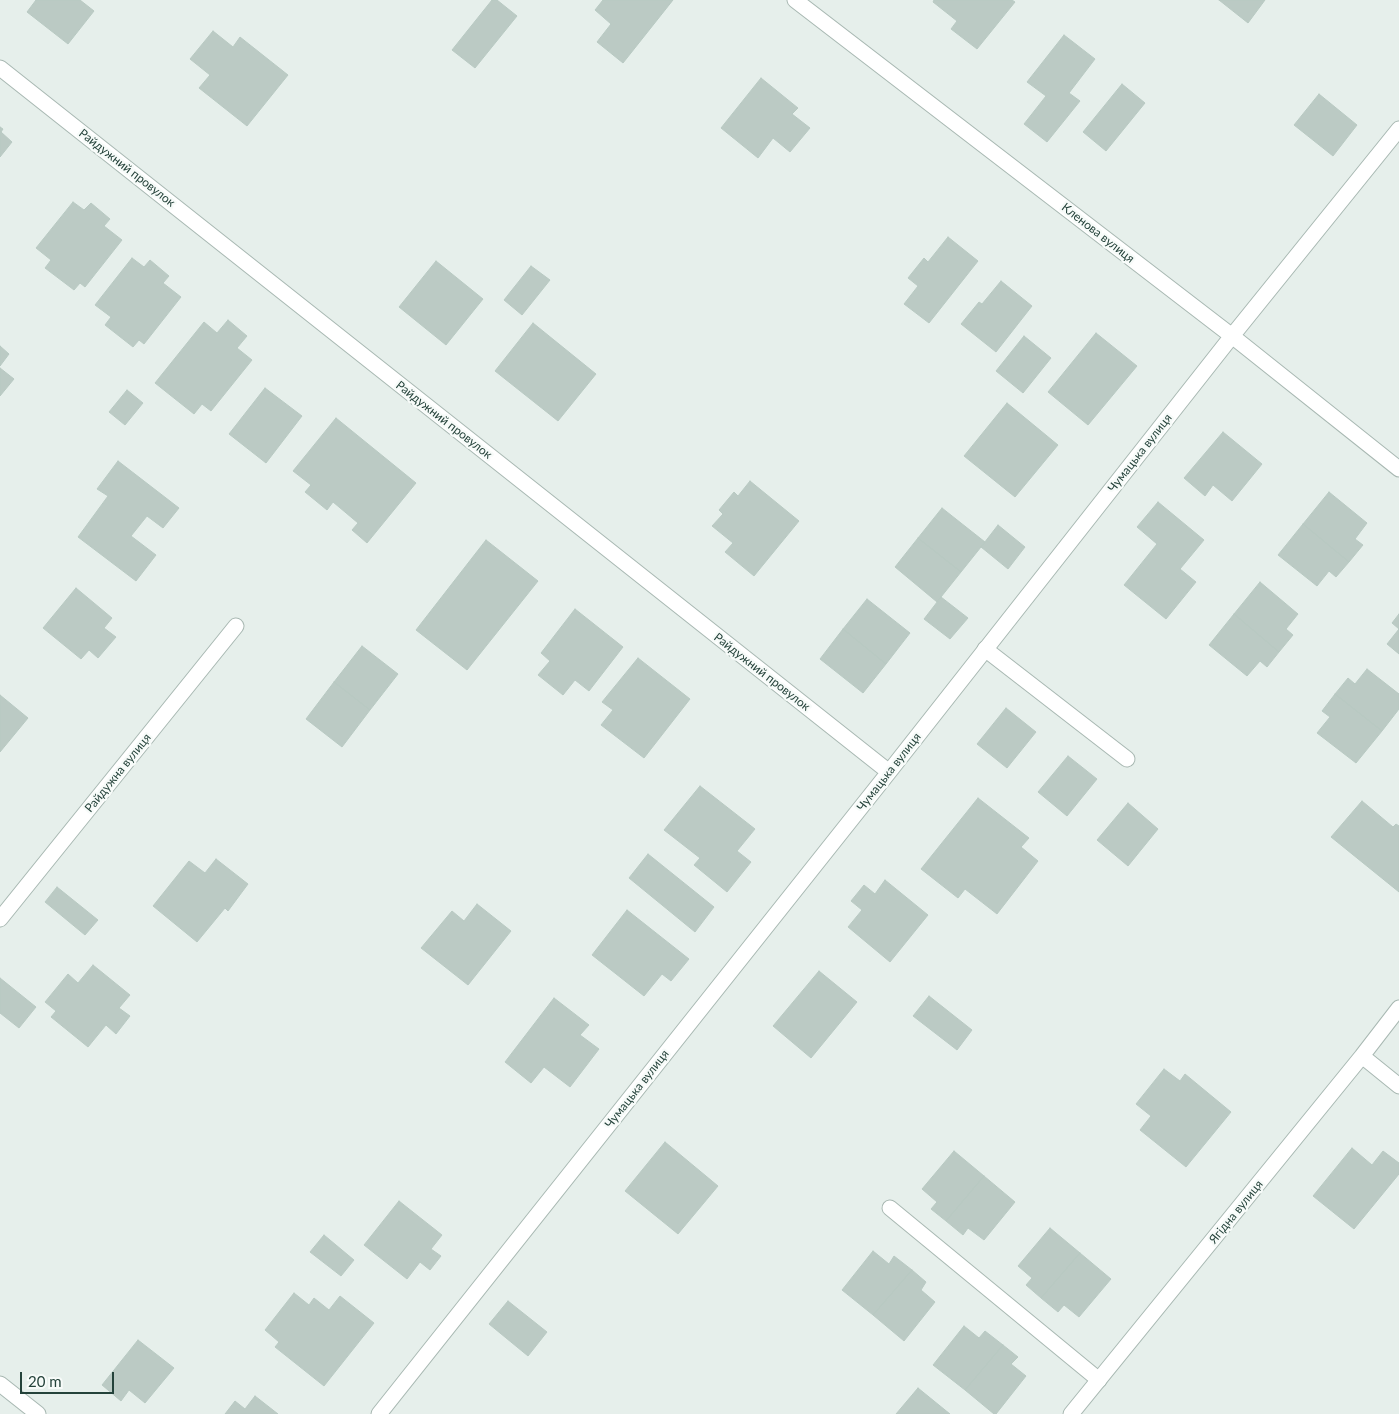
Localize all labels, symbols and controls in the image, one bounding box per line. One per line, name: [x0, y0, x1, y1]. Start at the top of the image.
street label: Райдужний провулок: [76, 126, 178, 210]
street label: Кленова вулиця: [1059, 200, 1137, 266]
street label: Райдужний провулок: [393, 378, 495, 462]
street label: Чумацька вулиця: [1105, 411, 1175, 495]
street label: Райдужний провулок: [711, 630, 813, 714]
street label: Чумацька вулиця: [854, 730, 924, 814]
street label: Райдужна вулиця: [82, 731, 154, 815]
street label: Чумацька вулиця: [602, 1047, 672, 1131]
street label: Ягідна вулиця: [1206, 1177, 1266, 1247]
scale bar: [22, 1362, 116, 1394]
text: 20 m: [28, 1372, 62, 1390]

